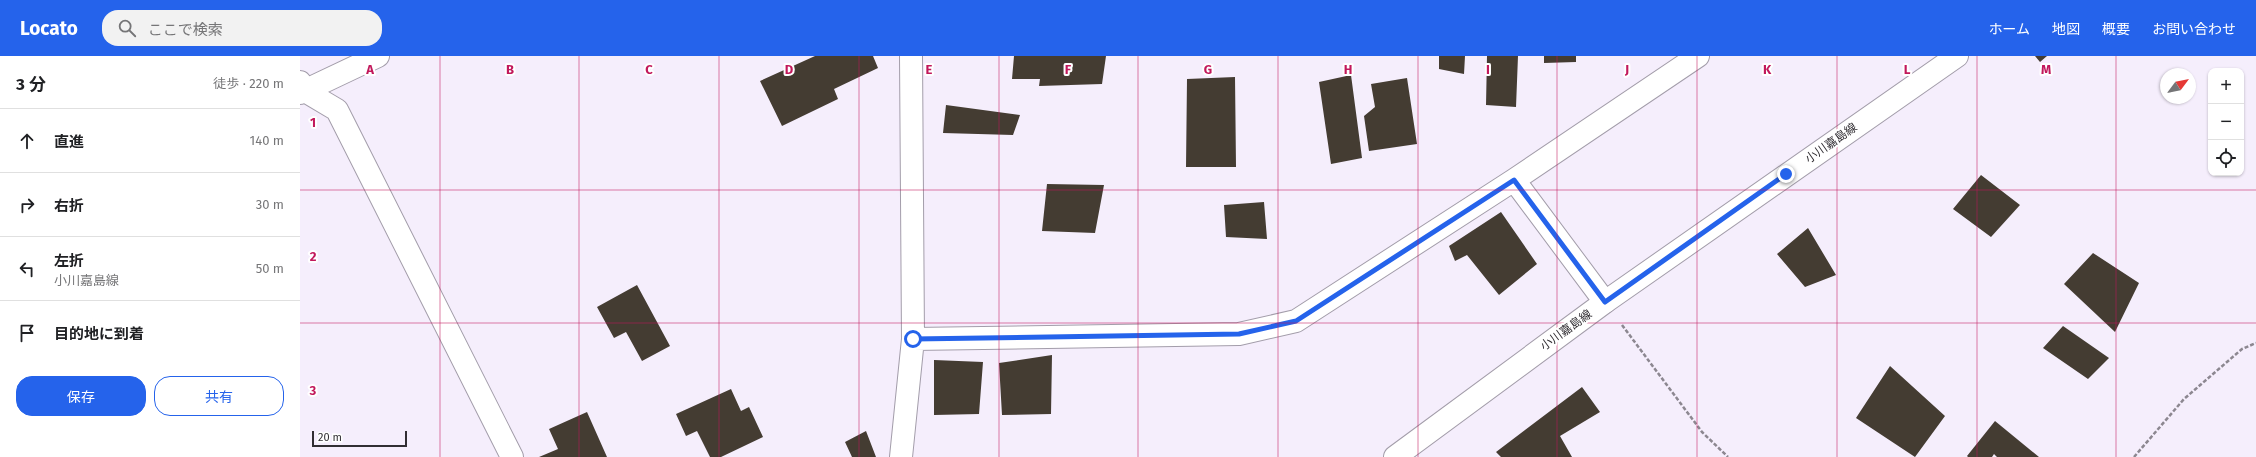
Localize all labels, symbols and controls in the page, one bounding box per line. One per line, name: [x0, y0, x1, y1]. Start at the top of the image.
search box: [102, 10, 382, 46]
text: Locato: [20, 17, 78, 40]
icon: search: [116, 17, 138, 39]
text: ここで検索: [148, 21, 223, 39]
text: ホーム: [1988, 21, 2030, 38]
text: 地図: [2052, 21, 2080, 38]
text: 概要: [2102, 21, 2130, 38]
text: お問い合わせ: [2152, 21, 2236, 38]
text: A: [365, 62, 374, 77]
text: B: [506, 62, 514, 77]
text: C: [645, 62, 653, 77]
text: D: [785, 62, 794, 77]
text: E: [926, 62, 933, 77]
text: F: [1065, 62, 1072, 77]
text: G: [1204, 62, 1212, 77]
text: H: [1344, 62, 1352, 77]
text: I: [1486, 62, 1490, 77]
text: J: [1624, 62, 1629, 77]
text: K: [1763, 62, 1772, 77]
text: L: [1904, 62, 1911, 77]
text: M: [2041, 62, 2051, 77]
north arrow: [2160, 68, 2196, 104]
map controls: [2208, 68, 2244, 176]
button: +: [2208, 68, 2244, 104]
text: 3 分: [16, 74, 46, 95]
text: 徒歩 · 220 m: [213, 76, 284, 91]
button: −: [2208, 104, 2244, 140]
text: 1: [310, 115, 316, 130]
street label: 小川嘉島線: [1802, 120, 1860, 166]
icon: ahead: [16, 130, 38, 152]
text: 直進: [54, 133, 84, 151]
text: 140 m: [250, 133, 284, 148]
button: locate: [2208, 140, 2244, 176]
route end: [1777, 165, 1795, 183]
icon: right: [16, 194, 38, 216]
text: 右折: [54, 197, 84, 215]
text: 30 m: [256, 197, 284, 212]
text: 2: [310, 249, 317, 264]
text: 左折: [54, 252, 84, 270]
icon: left: [16, 258, 38, 280]
text: 50 m: [256, 261, 284, 276]
text: 小川嘉島線: [54, 273, 119, 288]
street label: 小川嘉島線: [1538, 307, 1594, 353]
icon: arrive: [16, 322, 38, 344]
text: 目的地に到着: [54, 325, 144, 343]
route start: [904, 330, 922, 348]
button: 保存: [16, 376, 146, 416]
button: 共有: [154, 376, 284, 416]
text: 3: [309, 383, 317, 398]
scale bar: [312, 429, 407, 448]
text: 20 m: [318, 431, 342, 444]

